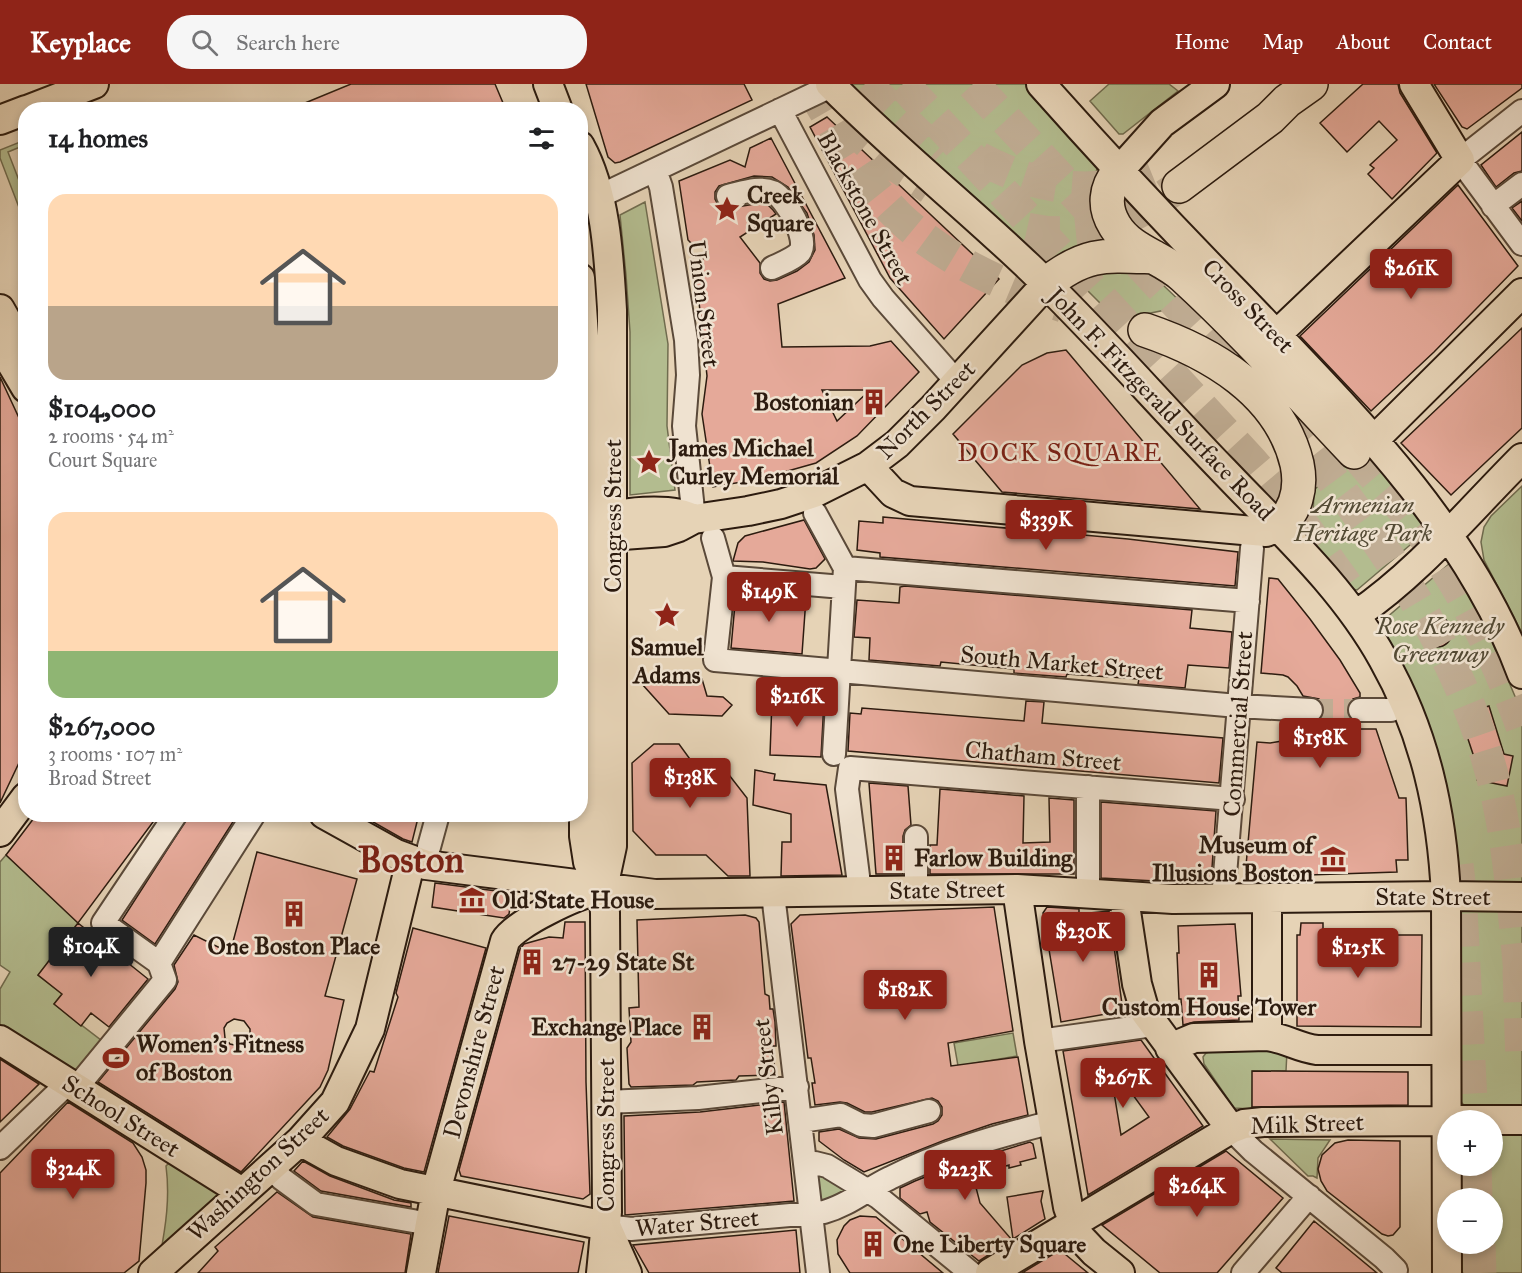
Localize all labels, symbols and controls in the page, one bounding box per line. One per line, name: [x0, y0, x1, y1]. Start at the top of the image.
search box: [167, 15, 587, 69]
text: Keyplace: [30, 25, 131, 60]
icon: search: [188, 26, 221, 59]
text: Search here: [236, 29, 340, 56]
text: Home: [1174, 29, 1229, 55]
text: Map: [1262, 29, 1303, 55]
text: About: [1336, 29, 1390, 55]
text: Contact: [1423, 29, 1492, 55]
text: 14 homes: [48, 122, 148, 154]
icon: filters: [525, 122, 558, 155]
street label: Blackstone Street: [810, 126, 920, 291]
place label: Creek Square: [747, 180, 814, 238]
place icon: Creek Square: [712, 194, 742, 224]
icon: home: [249, 233, 357, 341]
street label: Union Street: [681, 239, 727, 370]
pin: $261K: [1369, 249, 1453, 300]
street label: Cross Street: [1196, 252, 1301, 360]
text: $261K: [1384, 256, 1438, 280]
street label: John F. Fitzgerald Surface Road: [1039, 279, 1281, 527]
street label: North Street: [870, 354, 982, 466]
place label: Bostonian: [754, 387, 854, 417]
building icon: Bostonian: [859, 387, 889, 417]
text: $104,000: [48, 392, 156, 424]
text: 2 rooms · 54 m²: [48, 424, 174, 448]
place label: James Michael Curley Memorial: [666, 433, 839, 491]
district label: DOCK SQUARE: [957, 436, 1163, 468]
street label: Congress Street: [598, 439, 628, 593]
place icon: James Michael Curley Memorial: [634, 447, 664, 477]
text: Court Square: [48, 448, 157, 472]
park label: Armenian Heritage Park: [1293, 490, 1433, 548]
pin: $339K: [1004, 500, 1088, 551]
text: $339K: [1020, 507, 1072, 531]
icon: home: [249, 551, 357, 659]
pin: $149K: [727, 572, 811, 623]
text: $149K: [741, 579, 797, 603]
place icon: Samuel Adams: [652, 600, 682, 630]
park label: Rose Kennedy Greenway: [1375, 611, 1505, 669]
street label: Commercial Street: [1217, 630, 1259, 818]
place label: Samuel Adams: [630, 632, 704, 690]
street label: South Market Street: [959, 639, 1165, 687]
pin: $216K: [755, 677, 839, 728]
text: $216K: [770, 684, 824, 708]
text: $267,000: [48, 710, 155, 742]
pin: $158K: [1278, 718, 1362, 769]
text: $158K: [1293, 725, 1347, 749]
street label: Chatham Street: [964, 734, 1123, 778]
text: 3 rooms · 107 m²: [48, 742, 182, 766]
pin: $138K: [648, 758, 732, 809]
text: $138K: [664, 765, 716, 789]
text: Broad Street: [48, 766, 151, 790]
place label: Museum of Illusions Boston: [1152, 830, 1317, 888]
district label: Boston: [358, 838, 465, 882]
building icon: Farlow Building: [879, 843, 909, 873]
place label: Farlow Building: [914, 843, 1073, 873]
museum icon: Museum of Illusions Boston: [1318, 844, 1348, 874]
street label: State Street: [889, 874, 1006, 906]
street label: State Street: [1375, 882, 1491, 912]
museum icon: Old State House: [457, 885, 487, 915]
place label: Old State House: [492, 885, 654, 915]
building icon: One Boston Place: [279, 899, 309, 929]
pin: $230K: [1041, 912, 1125, 963]
text: $230K: [1055, 919, 1111, 943]
pin: $104K: [49, 927, 133, 978]
pin: $125K: [1316, 928, 1400, 979]
place label: One Boston Place: [208, 931, 380, 961]
text: $104K: [63, 934, 119, 958]
text: $125K: [1331, 935, 1385, 959]
building icon: 27-29 State St: [517, 947, 547, 977]
place label: 27-29 State St: [552, 947, 695, 977]
building icon: Custom House Tower: [1194, 960, 1224, 990]
street label: Devonshire Street: [437, 962, 512, 1142]
pin: $182K: [863, 970, 947, 1021]
text: $182K: [878, 977, 932, 1001]
place label: Custom House Tower: [1102, 992, 1317, 1022]
place label: Exchange Place: [531, 1012, 682, 1042]
building icon: Exchange Place: [687, 1012, 717, 1042]
street label: Kilby Street: [746, 1016, 790, 1137]
place label: Women's Fitness of Boston: [136, 1029, 304, 1087]
sports icon: Women's Fitness of Boston: [101, 1043, 131, 1073]
street label: Congress Street: [591, 1058, 621, 1212]
pin: $267K: [1081, 1058, 1165, 1109]
text: $267K: [1095, 1065, 1151, 1089]
street label: School Street: [57, 1068, 186, 1164]
street label: Washington Street: [181, 1100, 336, 1247]
street label: Milk Street: [1250, 1107, 1365, 1141]
map controls: [1437, 1110, 1503, 1254]
button: +: [1437, 1110, 1503, 1176]
pin: $324K: [31, 1149, 115, 1200]
pin: $223K: [923, 1150, 1007, 1201]
text: $324K: [45, 1156, 101, 1180]
text: $223K: [938, 1157, 992, 1181]
pin: $264K: [1155, 1167, 1239, 1218]
text: $264K: [1168, 1174, 1226, 1198]
button: −: [1437, 1188, 1503, 1254]
street label: Water Street: [634, 1203, 761, 1243]
building icon: One Liberty Square: [858, 1229, 888, 1259]
place label: One Liberty Square: [893, 1229, 1086, 1259]

